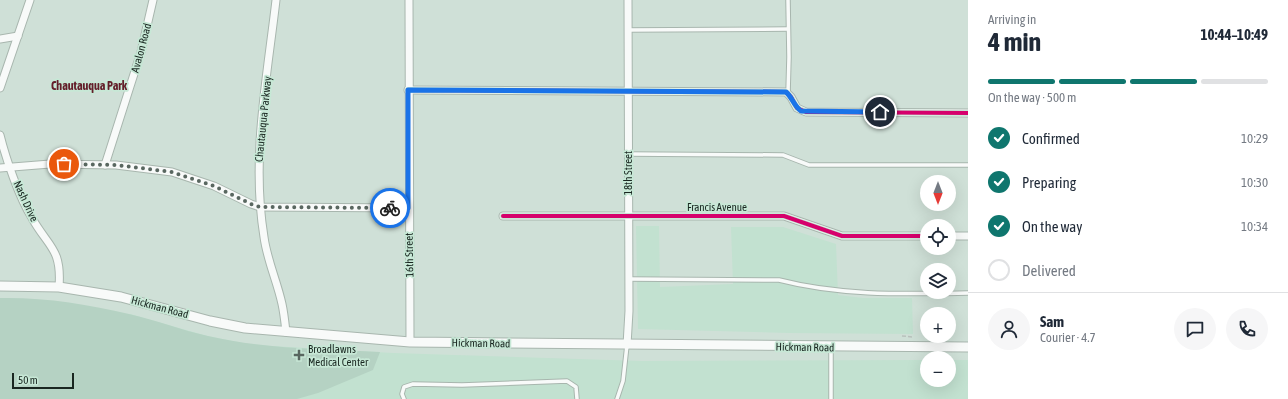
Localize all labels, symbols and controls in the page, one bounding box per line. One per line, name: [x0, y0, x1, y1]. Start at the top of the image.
text: Arriving in: [988, 12, 1036, 27]
street label: Avalon Road: [129, 22, 153, 74]
text: 10:44–10:49: [1200, 26, 1268, 43]
text: 4 min: [988, 27, 1041, 57]
street label: Chautauqua Parkway: [253, 75, 274, 162]
district label: Chautauqua Park: [51, 79, 128, 93]
text: On the way · 500 m: [988, 90, 1076, 105]
pin: [863, 95, 897, 129]
icon: home: [869, 101, 891, 123]
icon: check: [988, 127, 1010, 149]
text: Confirmed: [1022, 130, 1080, 147]
text: 10:29: [1241, 131, 1268, 146]
pin: [47, 147, 81, 181]
street label: 18th Street: [622, 151, 634, 195]
icon: bag: [53, 153, 75, 175]
icon: check: [988, 171, 1010, 193]
text: Preparing: [1022, 174, 1076, 191]
north arrow: [920, 175, 956, 211]
map controls: [920, 175, 956, 387]
text: 10:30: [1241, 175, 1268, 190]
street label: Nash Drive: [11, 179, 41, 223]
courier: [370, 188, 410, 228]
icon: bike: [379, 197, 401, 219]
street label: Francis Avenue: [687, 201, 747, 213]
icon: check: [988, 215, 1010, 237]
text: On the way: [1022, 218, 1083, 235]
button: locate: [920, 219, 956, 255]
text: 10:34: [1241, 219, 1268, 234]
street label: 16th Street: [403, 233, 415, 277]
text: Delivered: [1022, 262, 1076, 279]
button: layers: [920, 263, 956, 299]
street label: Hickman Road: [130, 294, 190, 320]
button: +: [920, 307, 956, 343]
button: person: [988, 308, 1030, 350]
button: chat: [1174, 308, 1216, 350]
button: phone: [1226, 308, 1268, 350]
text: Sam: [1040, 313, 1064, 330]
text: Courier · 4.7: [1040, 330, 1096, 345]
street label: Hickman Road: [452, 336, 510, 350]
street label: Hickman Road: [776, 340, 834, 354]
place label: Broadlawns Medical Center: [308, 343, 369, 368]
marker: Broadlawns Medical Center: [293, 349, 305, 361]
button: −: [920, 351, 956, 387]
scale bar: [12, 371, 74, 390]
text: 50 m: [18, 374, 38, 386]

